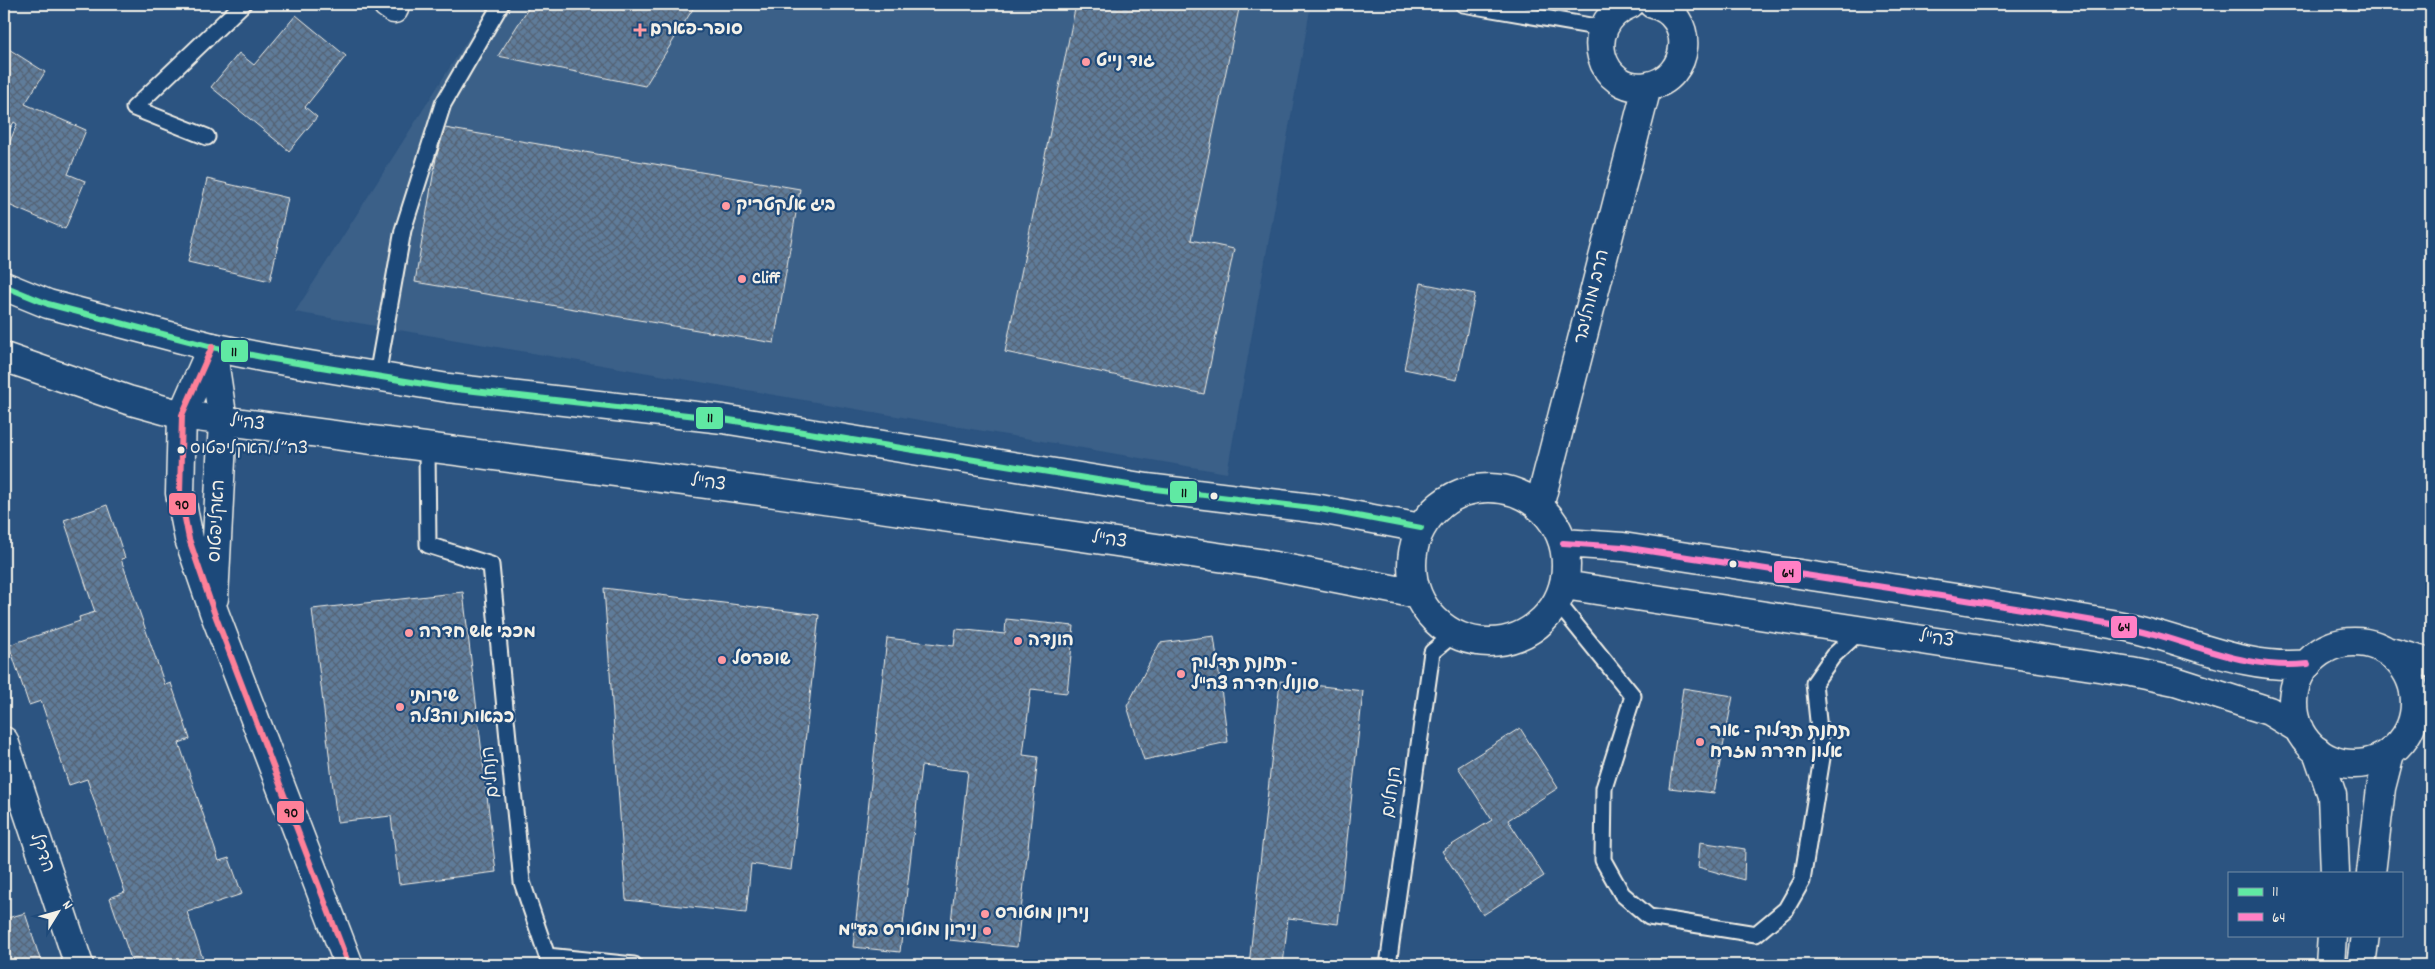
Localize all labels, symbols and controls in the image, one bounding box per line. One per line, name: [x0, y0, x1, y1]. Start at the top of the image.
place label: סופר-פארם: [650, 18, 743, 43]
marker: סופר-פארם: [634, 24, 646, 36]
place label: גוד נייט: [1096, 50, 1155, 75]
marker: גוד נייט: [1080, 56, 1092, 68]
place label: ביג אלקטריק: [736, 194, 836, 219]
marker: ביג אלקטריק: [720, 200, 732, 212]
street label: הרב מוהליבר: [1569, 247, 1617, 347]
place label: Cliff: [752, 267, 781, 292]
marker: Cliff: [736, 273, 748, 285]
line badge: 11: [220, 339, 249, 363]
text: 11: [231, 343, 237, 363]
line badge: 11: [695, 406, 724, 430]
text: 11: [707, 409, 713, 429]
street label: צה"ל: [228, 410, 266, 438]
place label: צה״ל/האקליפטוס: [190, 438, 308, 462]
marker: צה״ל/האקליפטוס: [176, 445, 186, 455]
street label: צה"ל: [689, 469, 727, 499]
street label: האקליפטוס: [203, 479, 233, 563]
line badge: 11: [1169, 480, 1198, 504]
text: 11: [1181, 484, 1187, 504]
unlabelled marker: [1209, 491, 1219, 501]
line badge: 90: [168, 492, 197, 516]
text: 90: [175, 496, 189, 516]
street label: צה"ל: [1090, 526, 1128, 556]
unlabelled marker: [1728, 559, 1738, 569]
line badge: 64: [1773, 560, 1802, 584]
text: 64: [1782, 564, 1795, 584]
line badge: 64: [2110, 615, 2138, 639]
text: 64: [2118, 618, 2131, 638]
place label: מכבי אש חדרה: [419, 621, 536, 646]
street label: צה"ל: [1917, 625, 1955, 655]
marker: מכבי אש חדרה: [403, 627, 415, 639]
place label: הונדה: [1028, 629, 1074, 654]
marker: הונדה: [1012, 635, 1024, 647]
place label: שופרסל: [732, 648, 791, 673]
place label: תחנת תדלוק - סונול חדרה צה"ל: [1191, 652, 1319, 698]
marker: שופרסל: [716, 654, 728, 666]
marker: תחנת תדלוק - סונול חדרה צה"ל: [1175, 668, 1187, 680]
place label: שירותי כבאות והצלה: [410, 685, 514, 731]
marker: שירותי כבאות והצלה: [394, 701, 406, 713]
place label: תחנת תדלוק - אור אלון חדרה מזרח: [1710, 720, 1851, 766]
marker: תחנת תדלוק - אור אלון חדרה מזרח: [1694, 736, 1706, 748]
street label: הנחלים: [477, 745, 507, 799]
street label: הנחלים: [1377, 765, 1409, 819]
line badge: 90: [276, 800, 305, 824]
text: 90: [284, 804, 298, 824]
street label: הדקל: [23, 830, 59, 876]
legend: [2228, 872, 2402, 936]
text: 11: [2272, 882, 2279, 904]
north arrow: [32, 886, 82, 936]
text: N: [57, 897, 77, 914]
place label: נירון מוטורס: [995, 902, 1089, 927]
marker: נירון מוטורס: [979, 908, 991, 920]
text: 64: [2272, 908, 2286, 930]
place label: נירון מוטורס בע"מ: [838, 919, 977, 944]
marker: נירון מוטורס בע"מ: [981, 925, 993, 937]

